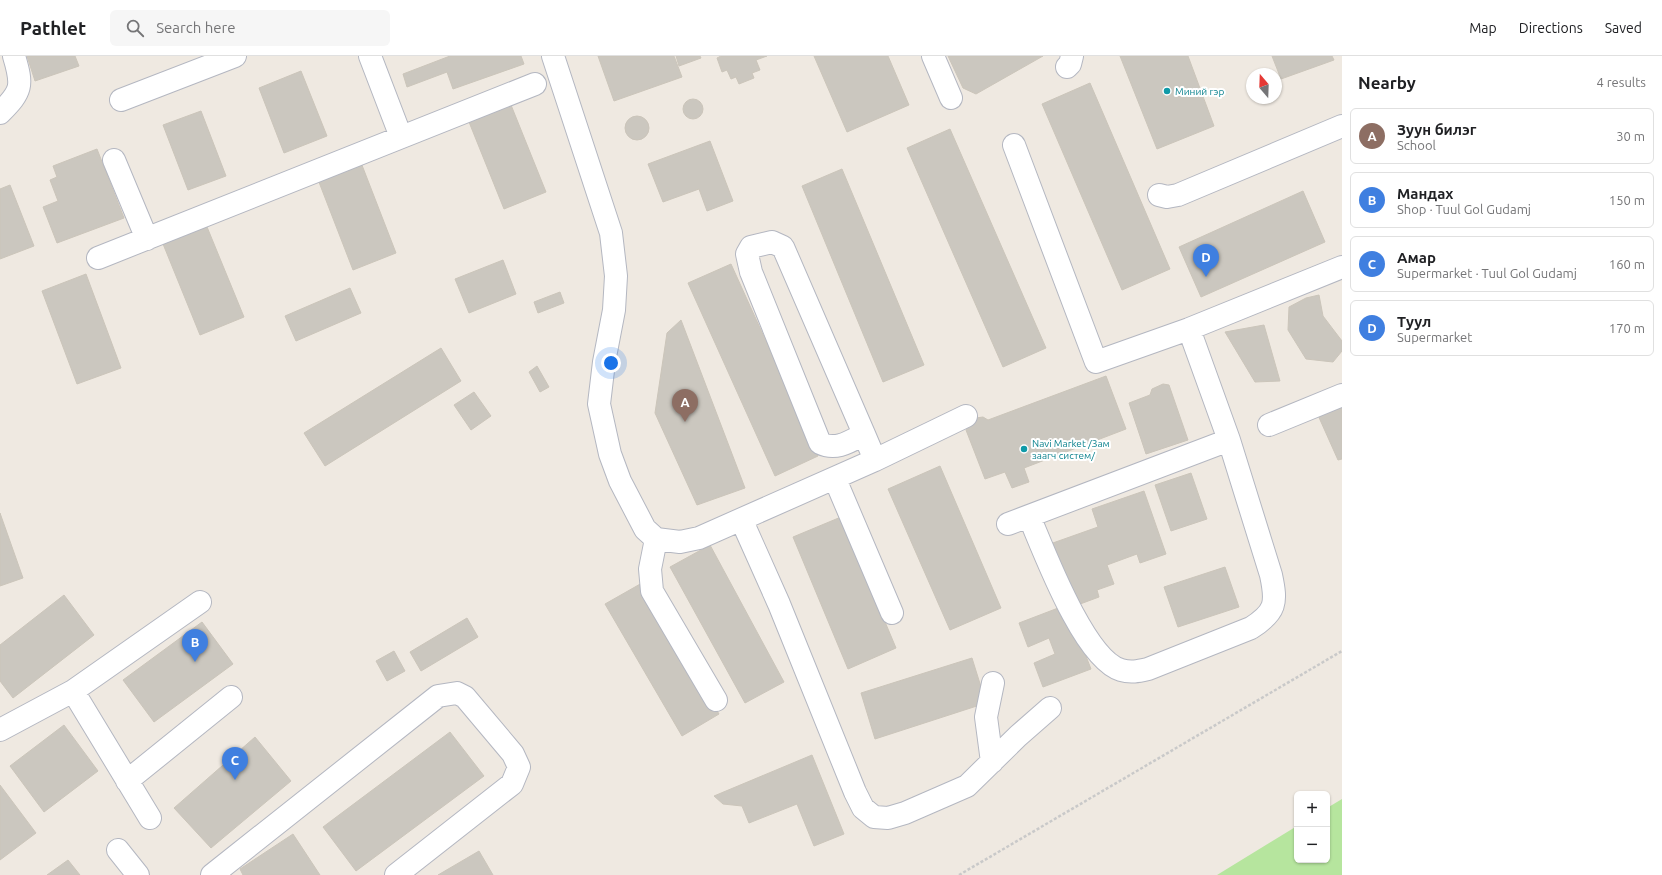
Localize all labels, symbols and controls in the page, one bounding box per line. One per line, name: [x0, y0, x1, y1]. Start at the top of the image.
search box: [110, 10, 390, 46]
text: Pathlet: [20, 17, 86, 39]
icon: search: [124, 17, 146, 39]
text: Search here: [156, 19, 236, 36]
text: Map: [1469, 20, 1497, 36]
text: Directions: [1519, 20, 1583, 36]
text: Saved: [1605, 20, 1642, 36]
north arrow: [1246, 68, 1282, 104]
text: Nearby: [1358, 73, 1416, 92]
text: 4 results: [1596, 75, 1646, 89]
marker: Миний гэр: [1162, 86, 1172, 96]
place label: Миний гэр: [1175, 86, 1224, 97]
text: Зуун билэг: [1397, 121, 1476, 138]
text: A: [1367, 129, 1377, 143]
text: 30 m: [1616, 129, 1645, 143]
text: School: [1397, 138, 1436, 152]
text: Мандах: [1397, 185, 1453, 202]
text: B: [1368, 193, 1376, 207]
text: 150 m: [1609, 193, 1645, 207]
text: Shop · Tuul Gol Gudamj: [1397, 202, 1531, 216]
pin: D: [1193, 244, 1219, 277]
text: Амар: [1397, 249, 1436, 266]
text: C: [1368, 257, 1376, 271]
text: 160 m: [1609, 257, 1645, 271]
text: Supermarket · Tuul Gol Gudamj: [1397, 266, 1577, 280]
text: Туул: [1397, 313, 1431, 330]
text: D: [1367, 321, 1377, 335]
text: 170 m: [1609, 321, 1645, 335]
text: Supermarket: [1397, 330, 1472, 344]
your location: [601, 353, 621, 373]
pin: A: [672, 389, 698, 422]
place label: Navi Market /Зам заагч систем/: [1032, 438, 1110, 461]
marker: Navi Market /Зам заагч систем/: [1019, 444, 1029, 454]
pin: B: [182, 629, 208, 662]
pin: C: [222, 747, 248, 780]
map controls: [1294, 791, 1330, 863]
button: +: [1294, 791, 1330, 827]
button: −: [1294, 827, 1330, 863]

